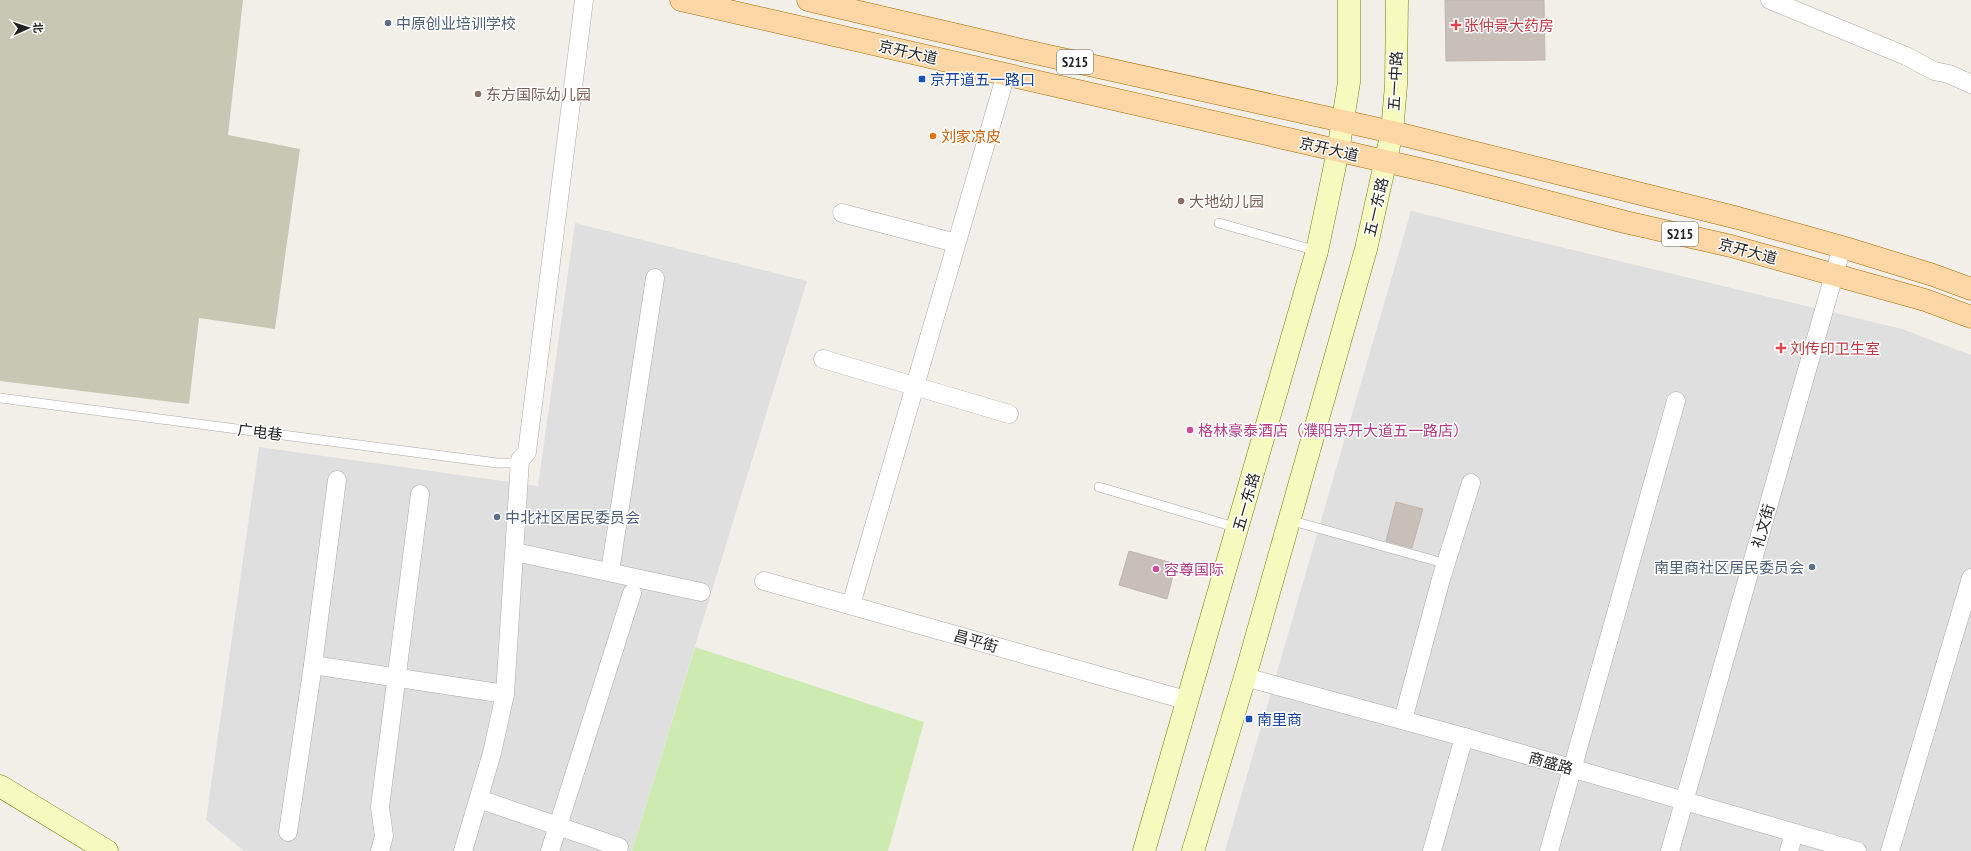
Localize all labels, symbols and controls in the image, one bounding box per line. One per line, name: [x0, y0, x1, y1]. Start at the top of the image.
north arrow: [8, 8, 48, 48]
place label: 中原创业培训学校: [396, 14, 516, 33]
place label: 张仲景大药房: [1464, 16, 1554, 35]
marker: 中原创业培训学校: [383, 18, 393, 28]
marker: 张仲景大药房: [1451, 20, 1461, 30]
text: 北: [31, 22, 45, 33]
street label: 京开大道: [877, 36, 939, 68]
road number: S215: [1057, 50, 1093, 74]
street label: 五一中路: [1384, 51, 1406, 111]
place label: 京开道五一路口: [930, 70, 1035, 89]
marker: 京开道五一路口: [917, 74, 927, 84]
place label: 东方国际幼儿园: [486, 85, 591, 104]
marker: 东方国际幼儿园: [473, 89, 483, 99]
place label: 刘家凉皮: [941, 127, 1001, 146]
marker: 刘家凉皮: [928, 131, 938, 141]
street label: 京开大道: [1298, 133, 1360, 165]
street label: 五一东路: [1360, 176, 1392, 238]
place label: 大地幼儿园: [1189, 192, 1264, 211]
marker: 大地幼儿园: [1176, 196, 1186, 206]
road number: S215: [1662, 222, 1698, 246]
street label: 京开大道: [1717, 234, 1779, 268]
place label: 刘传印卫生室: [1790, 339, 1880, 358]
marker: 刘传印卫生室: [1775, 342, 1787, 354]
street label: 广电巷: [237, 420, 283, 444]
place label: 格林豪泰酒店（濮阳京开大道五一路店）: [1198, 421, 1468, 440]
marker: 格林豪泰酒店（濮阳京开大道五一路店）: [1185, 425, 1195, 435]
street label: 五一东路: [1229, 471, 1263, 533]
street label: 礼文街: [1748, 502, 1778, 550]
place label: 中北社区居民委员会: [505, 508, 640, 527]
marker: 中北社区居民委员会: [492, 512, 502, 522]
place label: 南里商社区居民委员会: [1654, 558, 1804, 577]
place label: 容尊国际: [1164, 560, 1224, 579]
marker: 南里商社区居民委员会: [1807, 562, 1817, 572]
marker: 容尊国际: [1151, 564, 1161, 574]
street label: 昌平街: [952, 626, 1000, 656]
place label: 南里商: [1257, 710, 1302, 729]
marker: 南里商: [1244, 714, 1254, 724]
street label: 商盛路: [1527, 748, 1575, 778]

